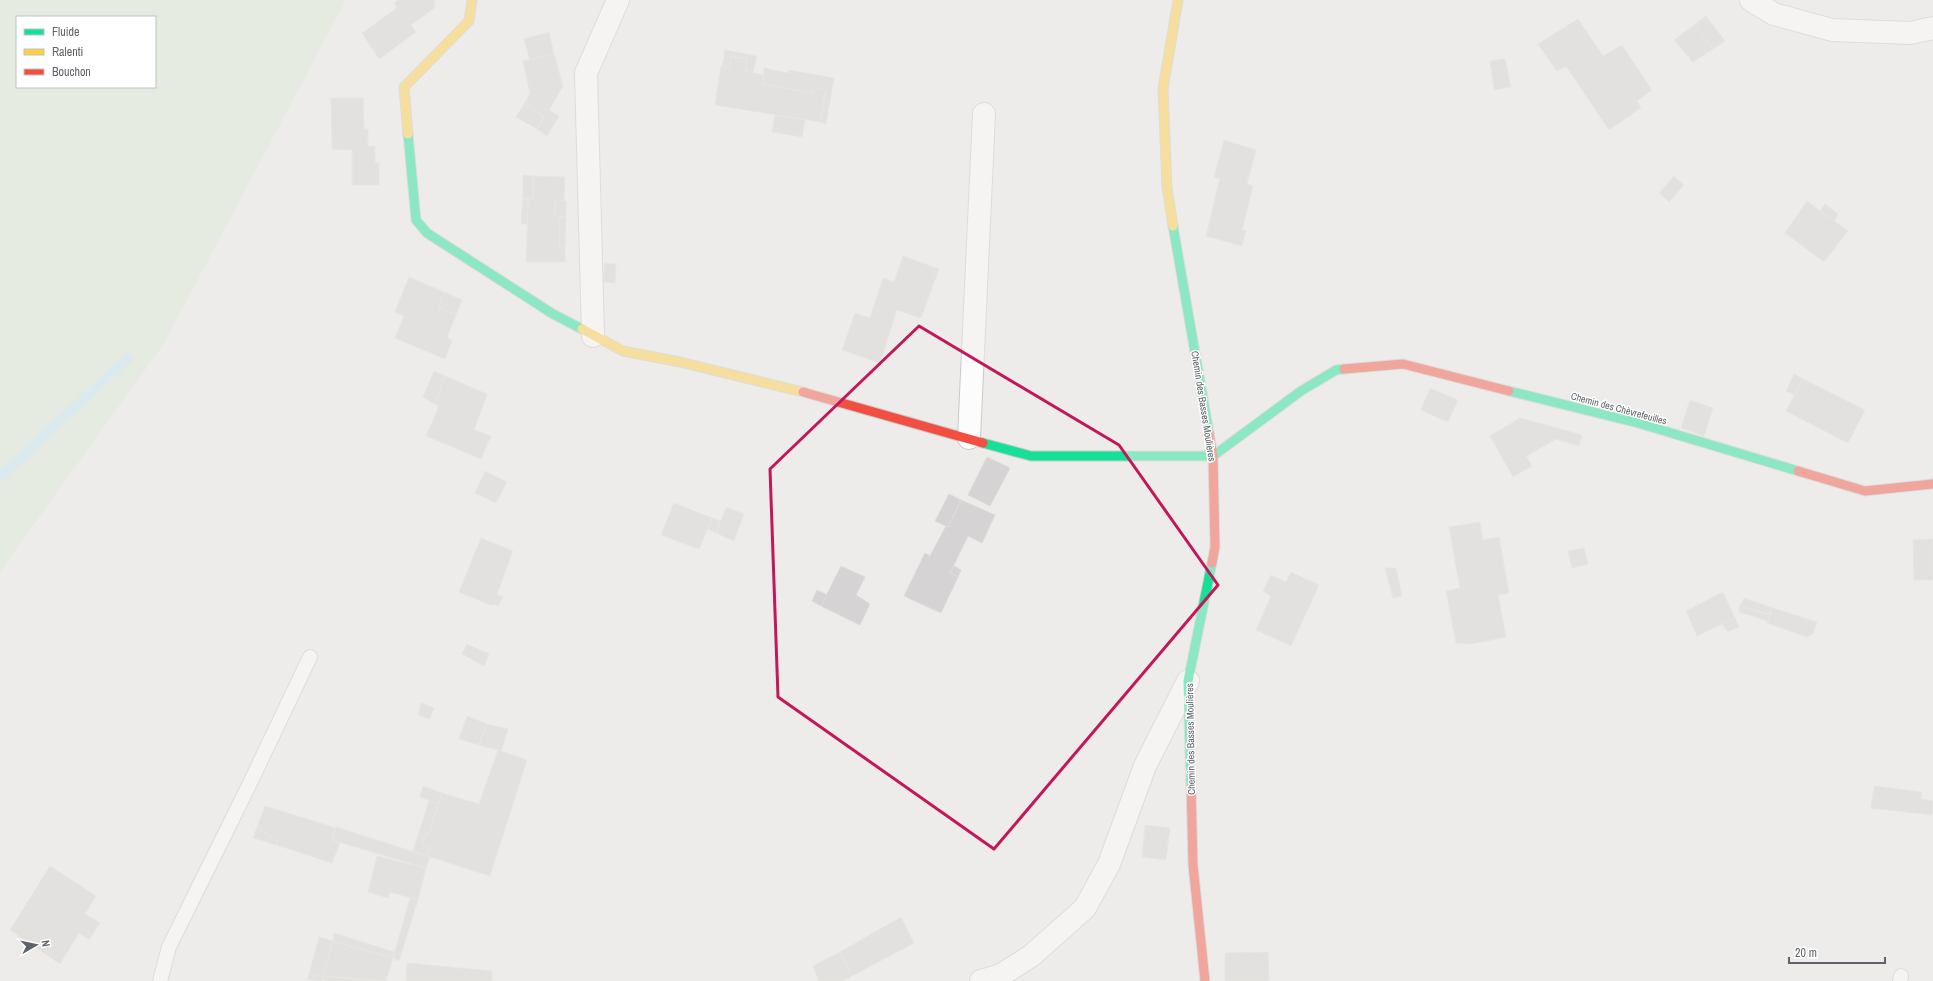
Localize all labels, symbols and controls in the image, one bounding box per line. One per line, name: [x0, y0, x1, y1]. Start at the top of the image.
legend: [16, 16, 156, 88]
text: Fluide: [52, 24, 79, 40]
text: Ralenti: [52, 44, 83, 60]
text: Bouchon: [52, 64, 91, 80]
street label: Chemin des Basses Moulières: [1188, 350, 1219, 462]
street label: Chemin des Chèvrefeuilles: [1569, 389, 1668, 428]
street label: Chemin des Basses Moulières: [1183, 683, 1198, 795]
north arrow: [16, 925, 56, 965]
text: N: [38, 939, 53, 948]
scale bar: [1789, 939, 1885, 965]
text: 20 m: [1795, 945, 1817, 961]

